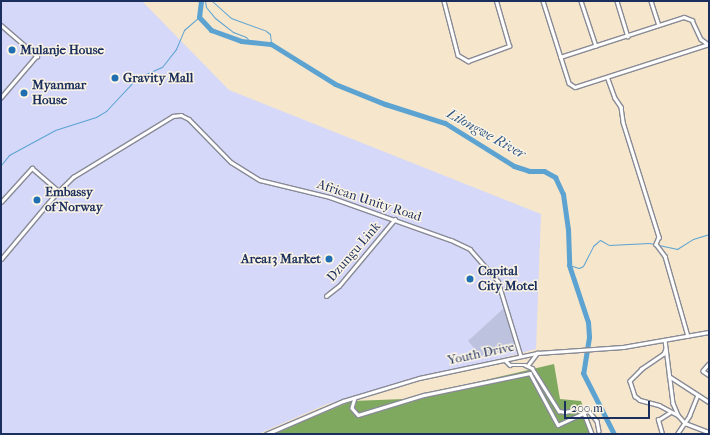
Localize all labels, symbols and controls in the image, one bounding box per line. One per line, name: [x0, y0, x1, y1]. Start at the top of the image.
place label: Mulanje House: [20, 42, 104, 58]
marker: Mulanje House: [7, 45, 17, 55]
place label: Gravity Mall: [123, 70, 193, 86]
marker: Gravity Mall: [110, 73, 120, 83]
place label: Myanmar House: [32, 78, 86, 109]
marker: Myanmar House: [19, 88, 29, 98]
water label: Lilongwe River: [444, 105, 528, 163]
street label: African Unity Road: [315, 177, 423, 225]
place label: Embassy of Norway: [45, 185, 103, 216]
marker: Embassy of Norway: [32, 195, 42, 205]
street label: Dzungu Link: [324, 219, 384, 285]
place label: Area13 Market: [241, 251, 321, 267]
marker: Area13 Market: [324, 254, 334, 264]
place label: Capital City Motel: [478, 264, 538, 295]
marker: Capital City Motel: [465, 274, 475, 284]
street label: Youth Drive: [446, 339, 516, 369]
scale bar: [566, 393, 652, 419]
text: 200 m: [571, 401, 603, 415]

